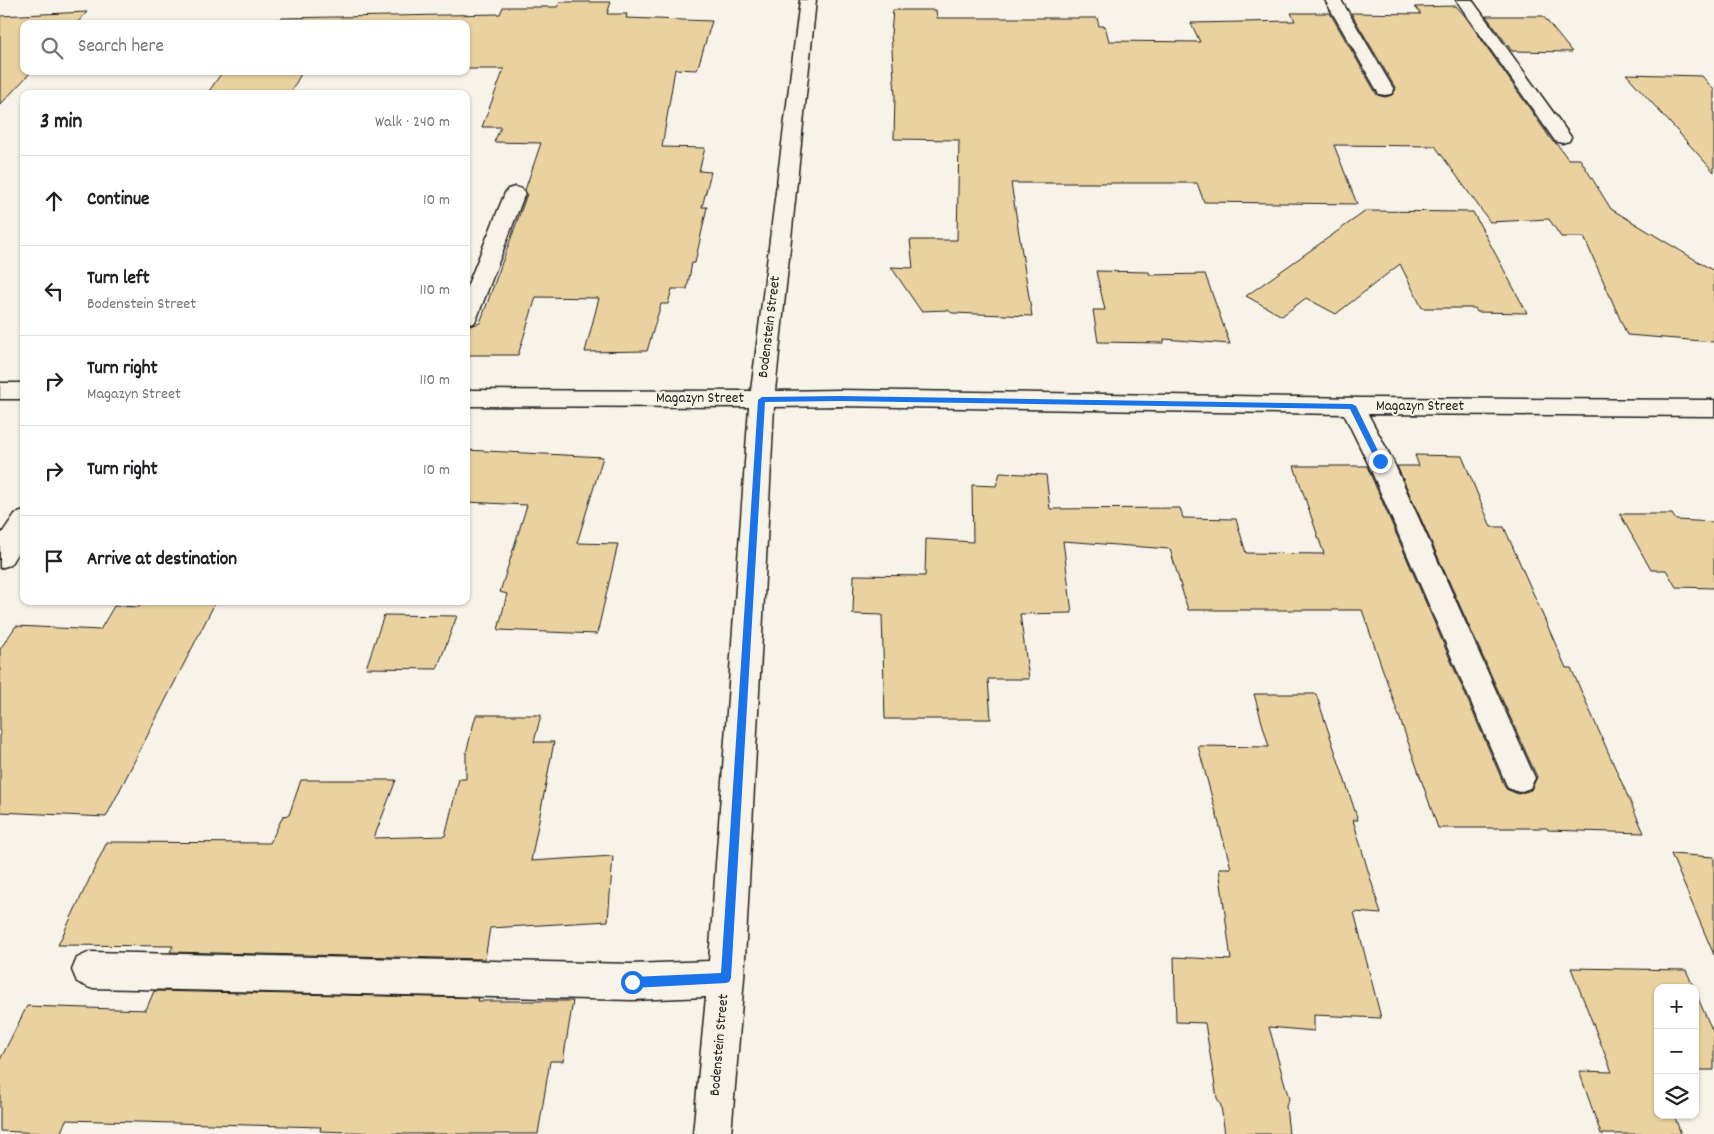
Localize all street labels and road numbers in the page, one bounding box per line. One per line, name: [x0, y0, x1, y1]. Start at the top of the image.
street label: Bodenstein Street: [753, 274, 787, 379]
street label: Magazyn Street: [656, 388, 744, 410]
street label: Magazyn Street: [1376, 396, 1464, 418]
street label: Bodenstein Street: [705, 993, 735, 1097]

